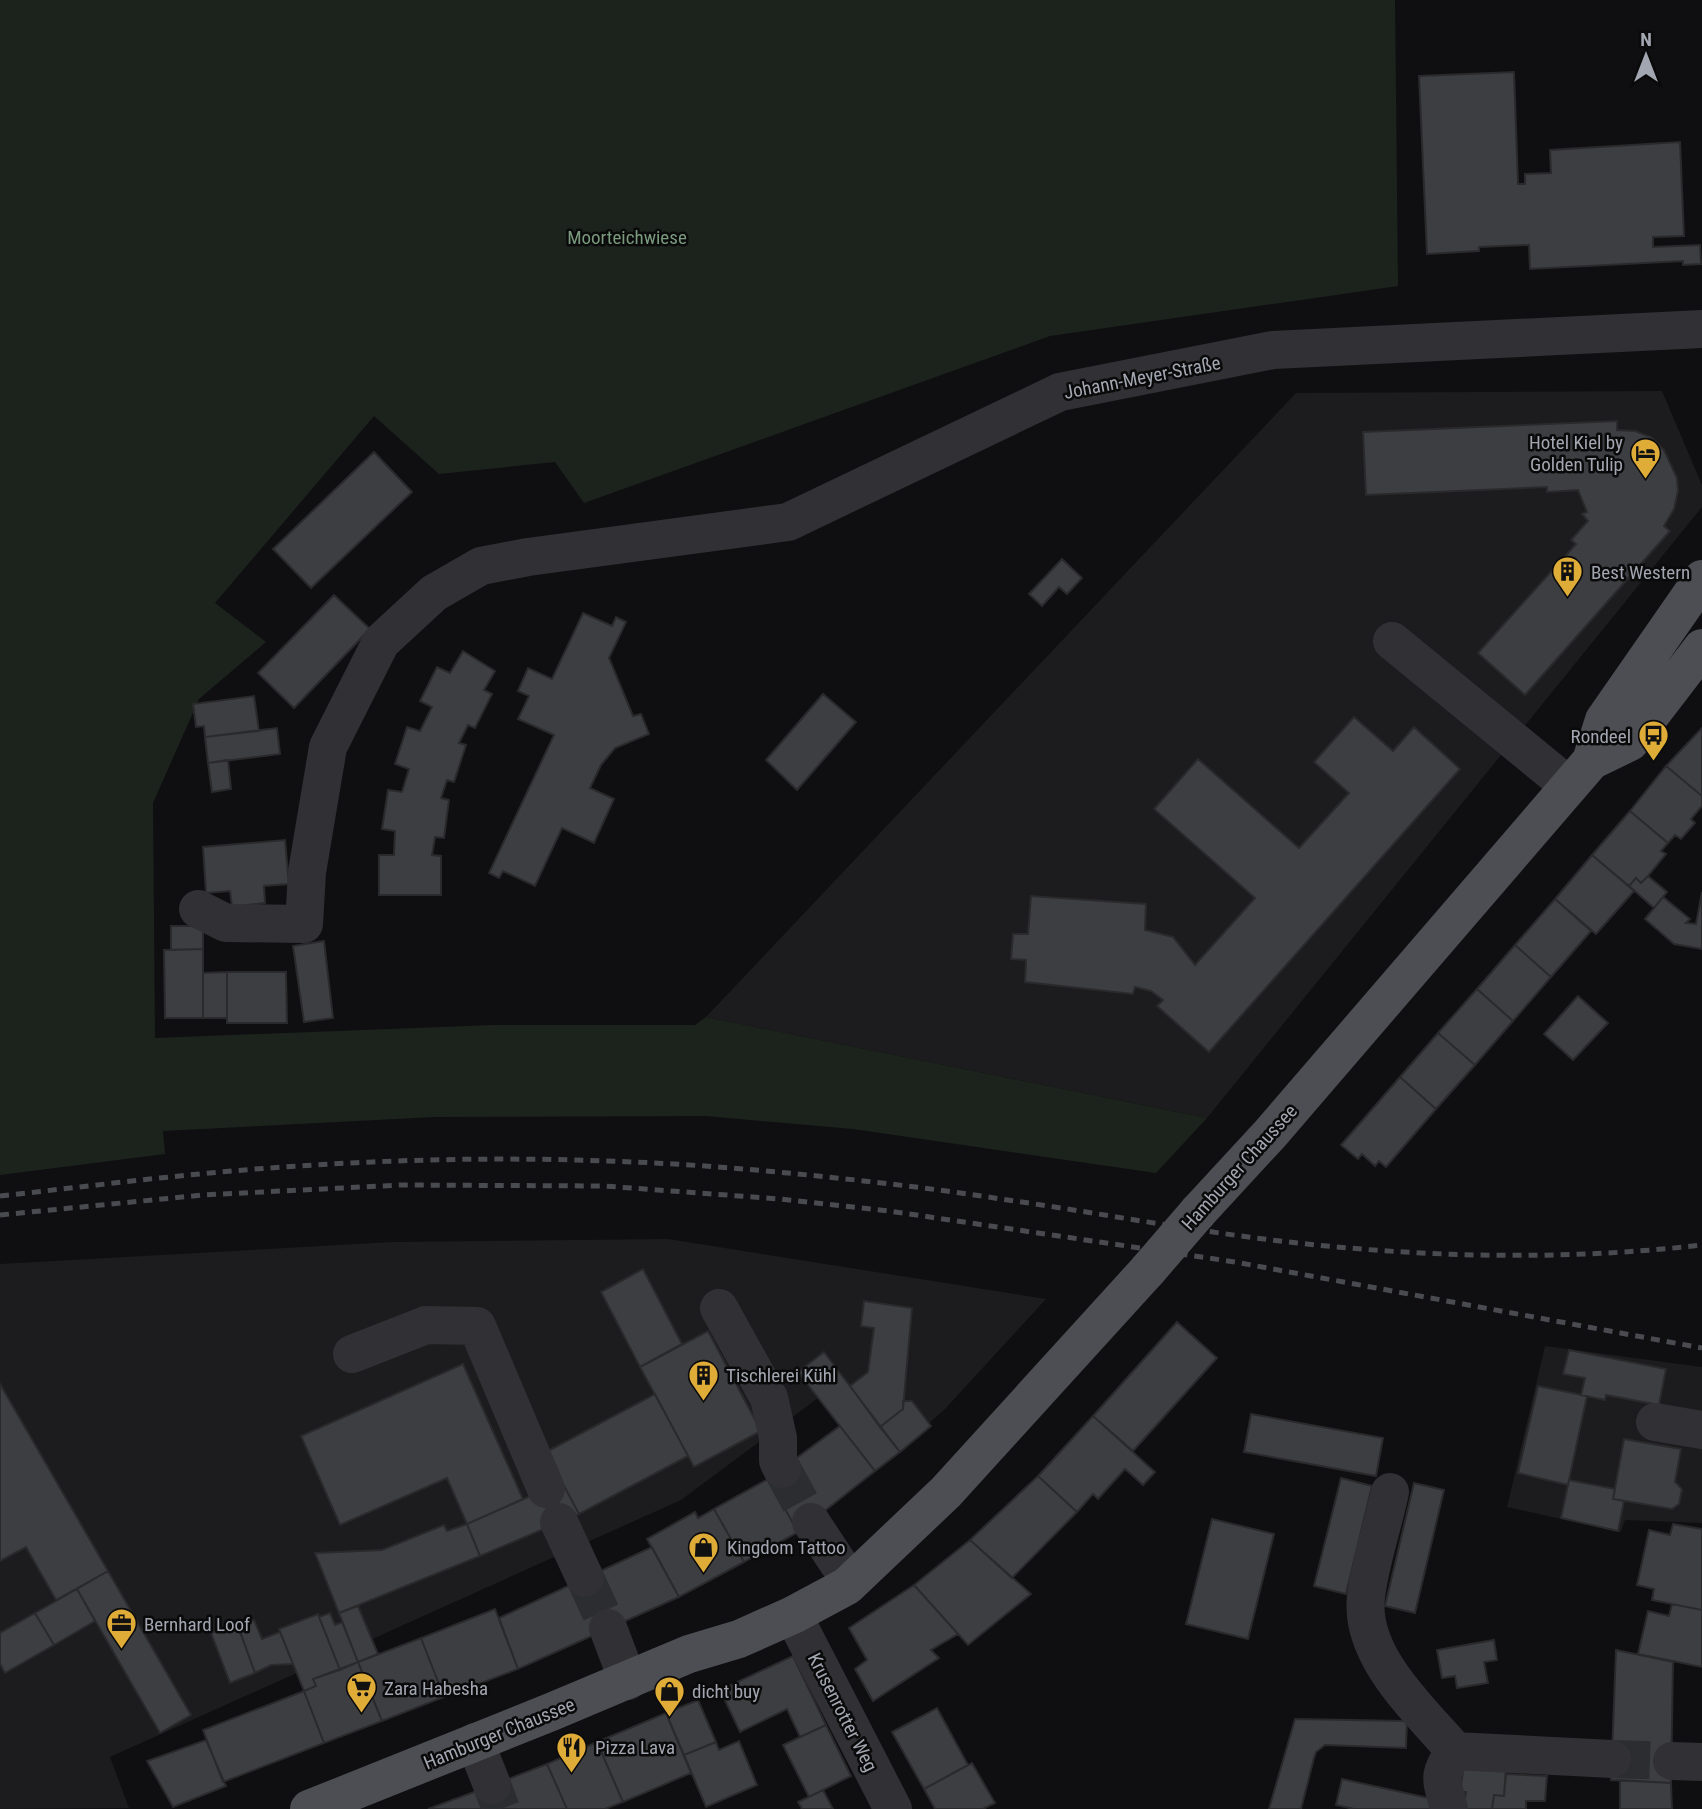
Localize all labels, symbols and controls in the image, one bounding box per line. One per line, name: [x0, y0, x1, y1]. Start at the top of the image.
north arrow: [1611, 21, 1681, 91]
text: N: [1640, 28, 1652, 51]
park label: Moorteichwiese: [567, 226, 687, 249]
street label: Johann-Meyer-Straße: [1062, 351, 1223, 404]
place label: Hotel Kiel by Golden Tulip: [1529, 431, 1623, 476]
hotel icon: Hotel Kiel by Golden Tulip: [1629, 436, 1663, 480]
building icon: Best Western: [1551, 555, 1585, 599]
place label: Best Western: [1591, 561, 1690, 584]
bus stop icon: Rondeel: [1637, 719, 1671, 763]
place label: Rondeel: [1571, 725, 1631, 748]
street label: Hamburger Chaussee: [1177, 1100, 1302, 1235]
building icon: Tischlerei Kühl: [686, 1358, 720, 1402]
place label: Tischlerei Kühl: [726, 1364, 836, 1387]
shop icon: Kingdom Tattoo: [687, 1530, 721, 1574]
place label: Kingdom Tattoo: [727, 1536, 846, 1559]
office icon: Bernhard Loof: [104, 1607, 138, 1651]
place label: Bernhard Loof: [144, 1613, 250, 1636]
street label: Krusenrotter Weg: [803, 1649, 882, 1775]
supermarket icon: Zara Habesha: [344, 1671, 378, 1715]
shop icon: dicht buy: [652, 1674, 686, 1718]
place label: Zara Habesha: [384, 1677, 488, 1700]
place label: dicht buy: [692, 1680, 760, 1703]
street label: Hamburger Chaussee: [420, 1693, 578, 1774]
restaurant icon: Pizza Lava: [555, 1730, 589, 1774]
place label: Pizza Lava: [595, 1736, 675, 1759]

